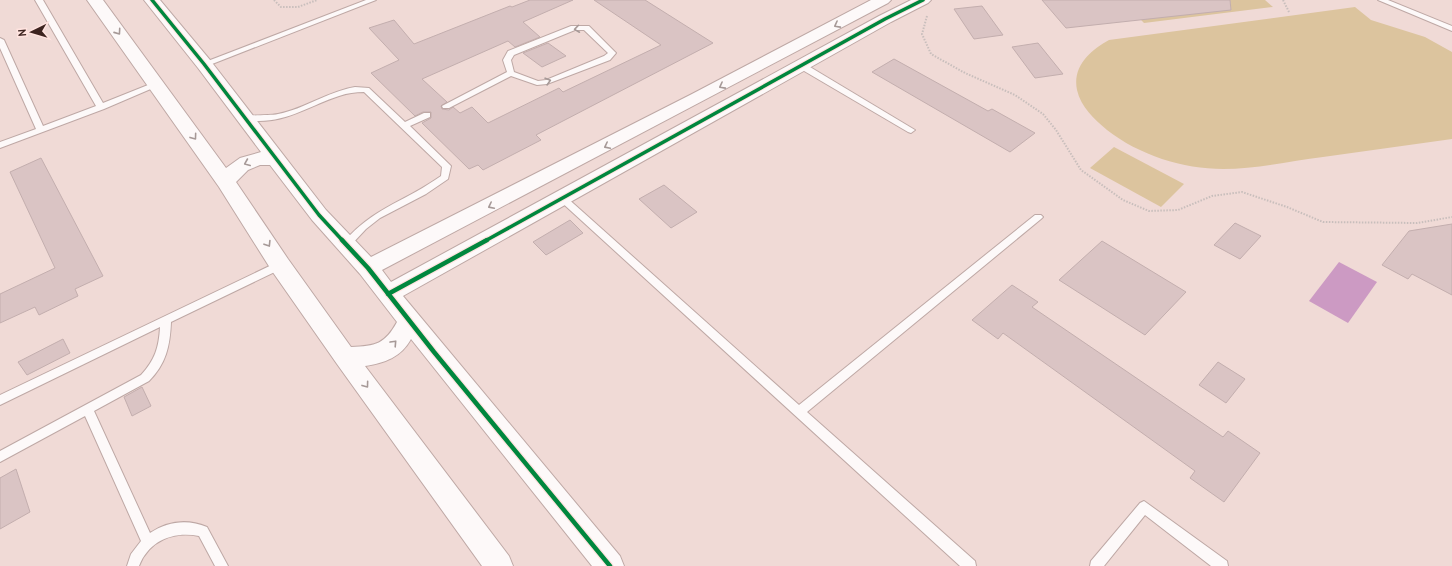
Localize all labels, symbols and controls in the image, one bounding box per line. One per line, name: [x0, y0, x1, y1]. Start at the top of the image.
north arrow: [12, 12, 52, 52]
one-way arrow: [833, 20, 841, 28]
one-way arrow: [573, 24, 580, 33]
one-way arrow: [113, 28, 121, 35]
text: N: [15, 29, 29, 37]
one-way arrow: [544, 77, 551, 86]
one-way arrow: [719, 81, 726, 89]
one-way arrow: [189, 133, 196, 140]
one-way arrow: [603, 141, 611, 149]
one-way arrow: [244, 158, 252, 166]
one-way arrow: [488, 201, 495, 209]
one-way arrow: [263, 240, 270, 247]
one-way arrow: [390, 340, 397, 348]
one-way arrow: [361, 381, 368, 388]

